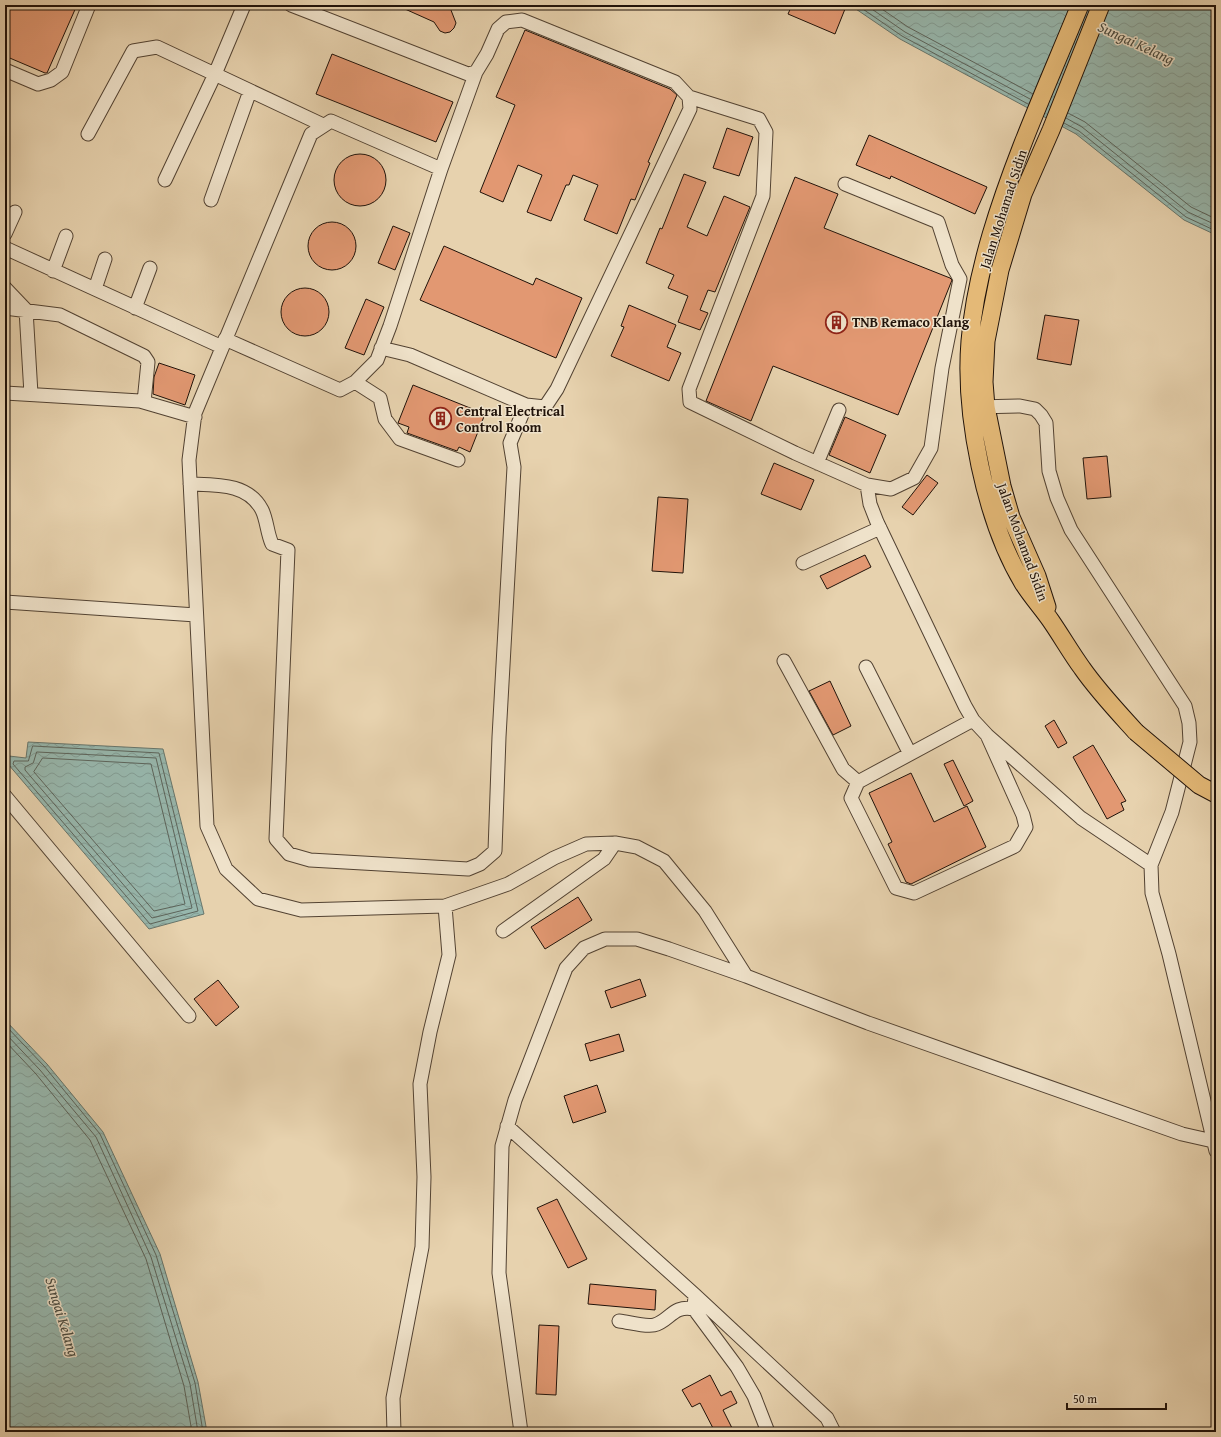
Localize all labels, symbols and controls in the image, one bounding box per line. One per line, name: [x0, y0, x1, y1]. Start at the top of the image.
water label: Sungai Kelang: [1095, 16, 1178, 69]
street label: Jalan Mohamad Sidin: [974, 147, 1032, 273]
building icon: TNB Remaco Klang: [823, 309, 849, 335]
place label: TNB Remaco Klang: [852, 312, 970, 332]
place label: Central Electrical Control Room: [456, 401, 565, 437]
building icon: Central Electrical Control Room: [428, 406, 454, 432]
street label: Jalan Mohamad Sidin: [992, 478, 1054, 604]
water label: Sungai Kelang: [40, 1275, 85, 1359]
scale bar: [1067, 1385, 1166, 1411]
text: 50 m: [1073, 1390, 1097, 1407]

